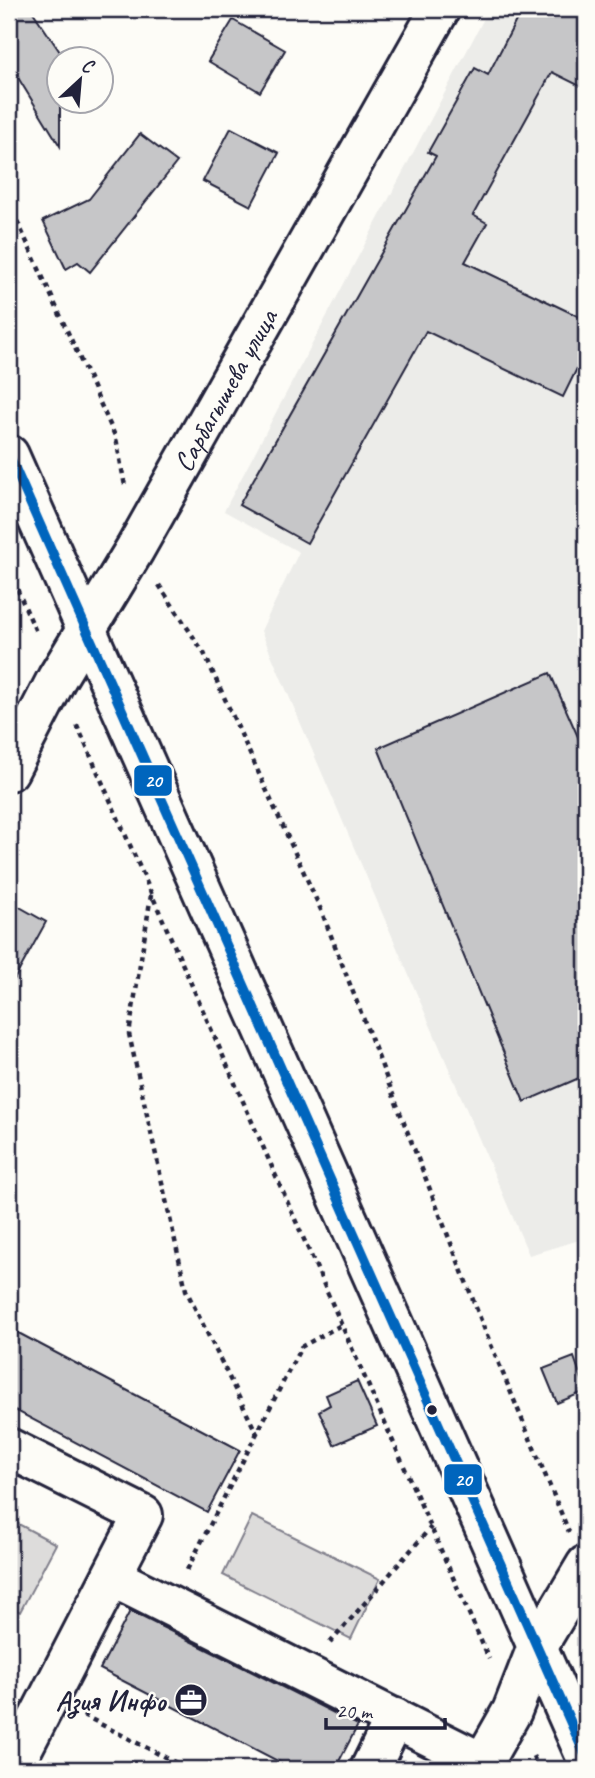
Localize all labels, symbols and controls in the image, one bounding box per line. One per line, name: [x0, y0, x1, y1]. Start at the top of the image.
north arrow: [46, 46, 116, 116]
text: С: [78, 53, 99, 80]
street label: Сарбагышева улица: [166, 301, 286, 478]
line badge: 20: [133, 764, 173, 797]
text: 20: [144, 769, 164, 793]
unlabelled marker: [425, 1403, 439, 1417]
line badge: 20: [443, 1463, 483, 1496]
text: 20: [454, 1468, 474, 1492]
office icon: Азия Инфо: [172, 1681, 210, 1719]
place label: Азия Инфо: [56, 1683, 168, 1719]
scale bar: [326, 1687, 444, 1731]
text: 20 m: [336, 1698, 374, 1724]

